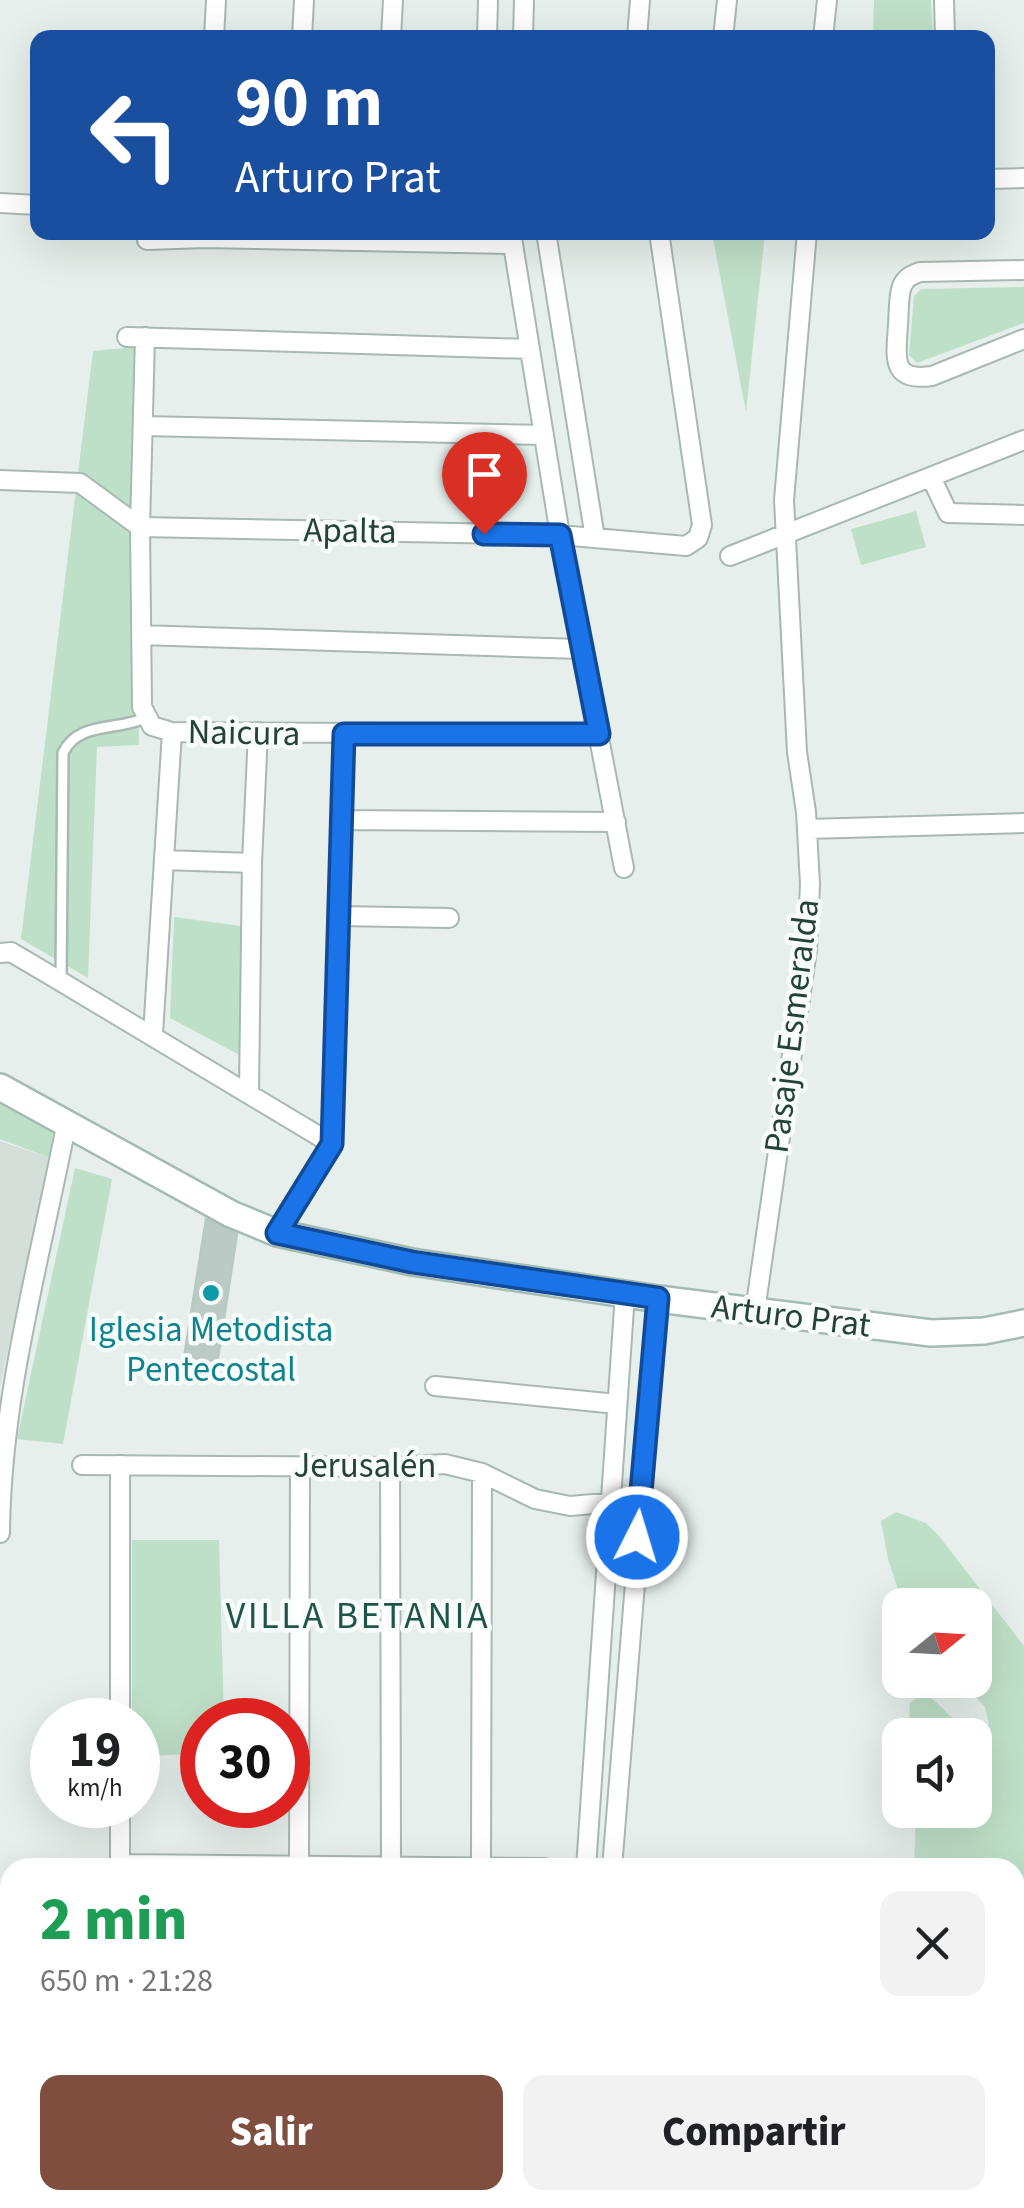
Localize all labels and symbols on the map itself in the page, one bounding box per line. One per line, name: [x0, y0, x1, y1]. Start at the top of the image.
pin: [442, 432, 527, 535]
street label: Apalta: [303, 505, 397, 557]
street label: Naicura: [187, 707, 301, 759]
street label: Pasaje Esmeralda: [752, 896, 832, 1156]
street label: Arturo Prat: [709, 1281, 874, 1351]
marker: Iglesia Metodista Pentecostal: [200, 1282, 222, 1304]
place label: Iglesia Metodista Pentecostal: [89, 1305, 333, 1395]
street label: Jerusalén: [293, 1441, 437, 1491]
position arrow: [585, 1485, 689, 1589]
north arrow: [882, 1588, 992, 1698]
district label: VILLA BETANIA: [226, 1589, 490, 1643]
speed limit sign: 30: [180, 1698, 310, 1828]

